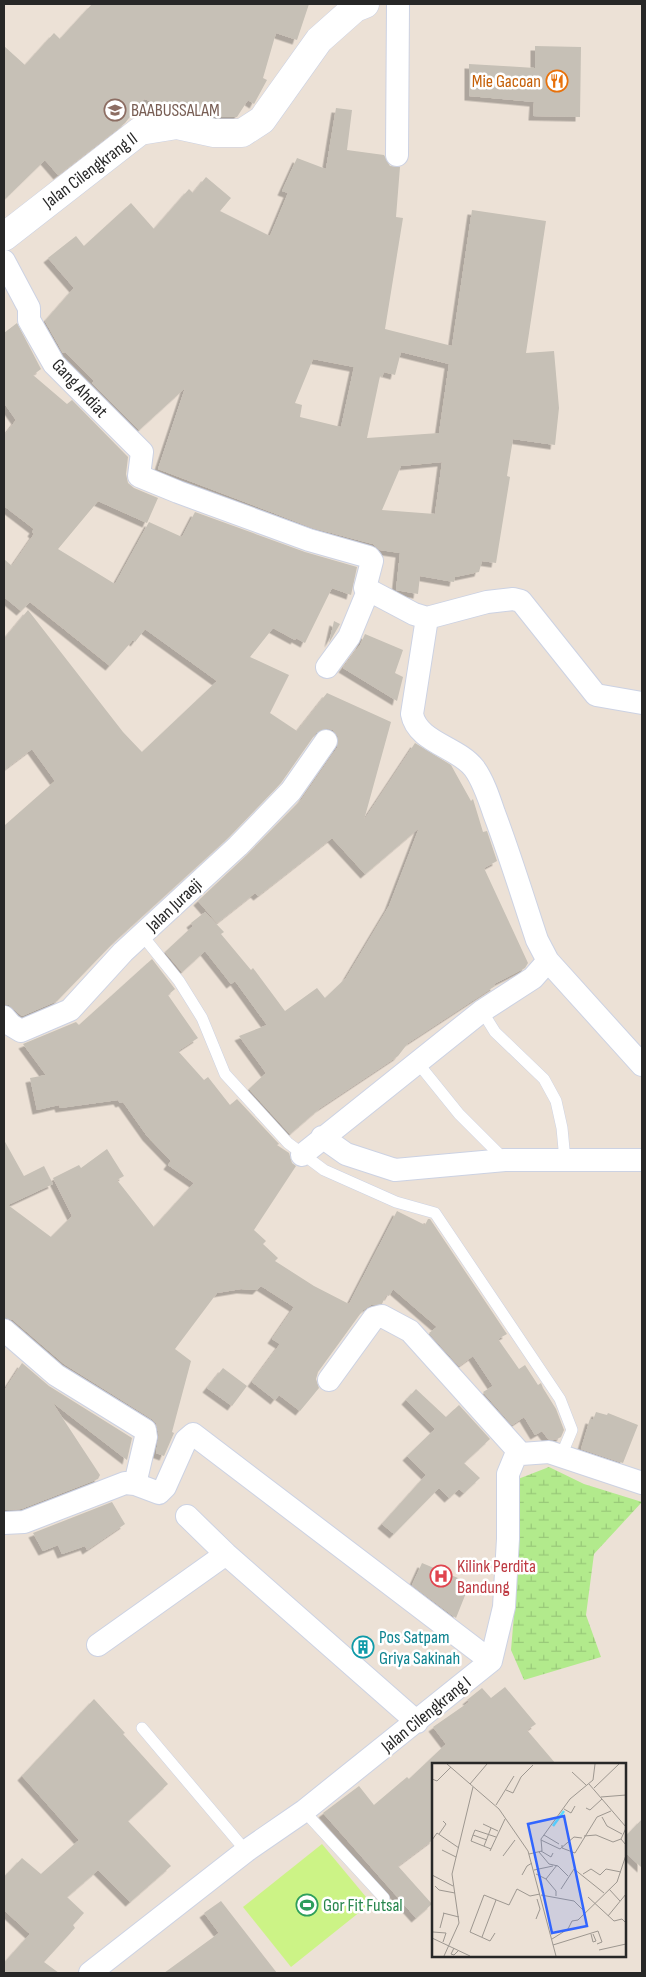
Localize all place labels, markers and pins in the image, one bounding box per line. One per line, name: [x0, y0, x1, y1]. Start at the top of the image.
restaurant icon: Mie Gacoan: [545, 69, 569, 93]
place label: Mie Gacoan: [472, 71, 541, 92]
school or university icon: BAABUSSALAM: [103, 98, 127, 122]
place label: BAABUSSALAM: [131, 100, 220, 121]
place label: Kilink Perdita Bandung: [457, 1556, 536, 1598]
hospital icon: Kilink Perdita Bandung: [429, 1564, 453, 1588]
place label: Pos Satpam Griya Sakinah: [379, 1627, 460, 1669]
building icon: Pos Satpam Griya Sakinah: [351, 1635, 375, 1659]
sports icon: Gor Fit Futsal: [295, 1893, 319, 1917]
place label: Gor Fit Futsal: [323, 1895, 403, 1916]

